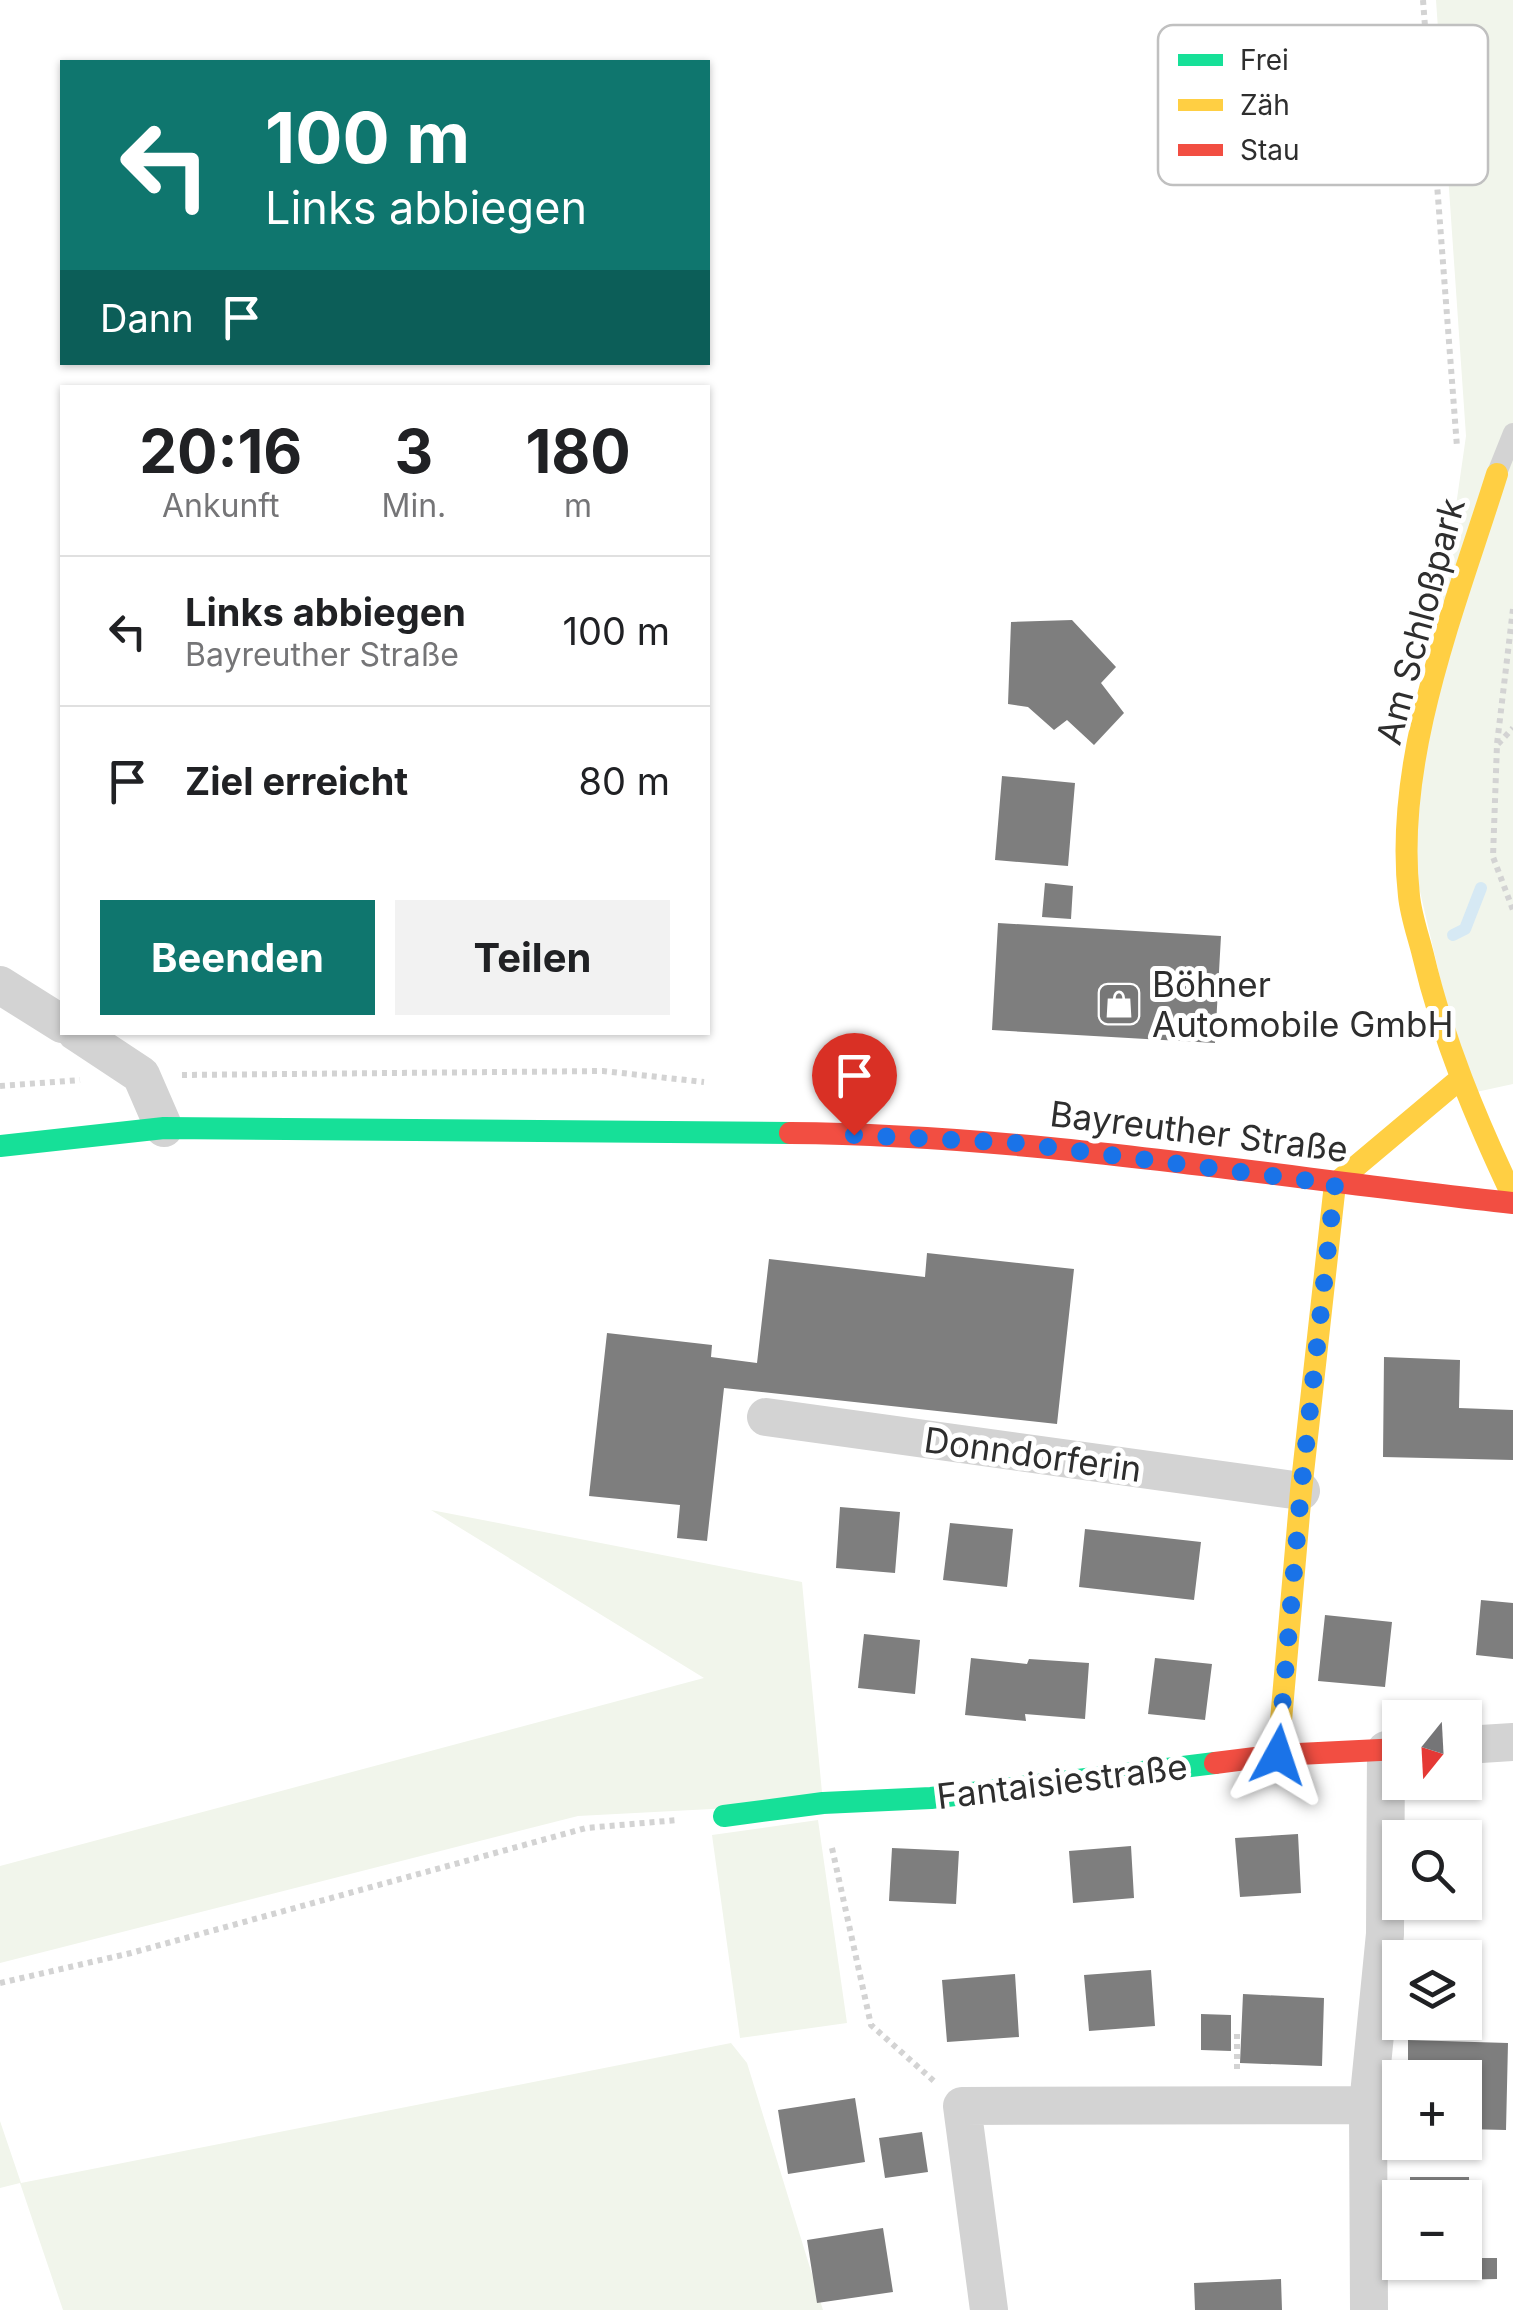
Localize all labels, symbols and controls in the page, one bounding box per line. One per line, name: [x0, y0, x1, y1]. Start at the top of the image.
legend: [1158, 25, 1488, 185]
text: Frei: [1240, 43, 1289, 77]
text: Zäh: [1240, 88, 1290, 122]
text: 100 m: [265, 95, 470, 180]
icon: left: [100, 100, 230, 230]
text: Stau: [1240, 133, 1300, 167]
text: Links abbiegen: [265, 180, 587, 235]
icon: arrive: [214, 290, 269, 345]
text: Dann: [100, 295, 194, 341]
text: 20:16: [139, 415, 302, 487]
text: 3: [394, 415, 433, 487]
text: 180: [525, 415, 631, 487]
text: Ankunft: [162, 486, 280, 525]
text: Min.: [381, 486, 446, 525]
text: m: [564, 486, 592, 525]
street label: Am Schloßpark: [1367, 493, 1473, 749]
text: Links abbiegen: [185, 589, 466, 635]
icon: left: [100, 604, 155, 659]
text: 100 m: [563, 608, 670, 654]
text: Bayreuther Straße: [185, 635, 459, 674]
icon: arrive: [100, 754, 155, 809]
text: Ziel erreicht: [185, 758, 408, 804]
text: 80 m: [579, 758, 670, 804]
button: Beenden: [100, 900, 375, 1015]
button: Teilen: [395, 900, 670, 1015]
place label: Böhner Automobile GmbH: [1152, 963, 1453, 1045]
shop icon: Böhner Automobile GmbH: [1096, 981, 1142, 1027]
pin: [812, 1033, 897, 1136]
icon: arrive: [827, 1048, 882, 1103]
street label: Bayreuther Straße: [1048, 1092, 1350, 1170]
street label: Donndorferin: [922, 1418, 1144, 1490]
north arrow: [1382, 1700, 1482, 1800]
map controls: [1382, 1700, 1482, 2280]
position arrow: [1226, 1703, 1330, 1807]
street label: Fantaisiestraße: [934, 1745, 1190, 1817]
button: search: [1382, 1820, 1482, 1920]
button: layers: [1382, 1940, 1482, 2040]
button: +: [1382, 2060, 1482, 2160]
button: −: [1382, 2180, 1482, 2280]

